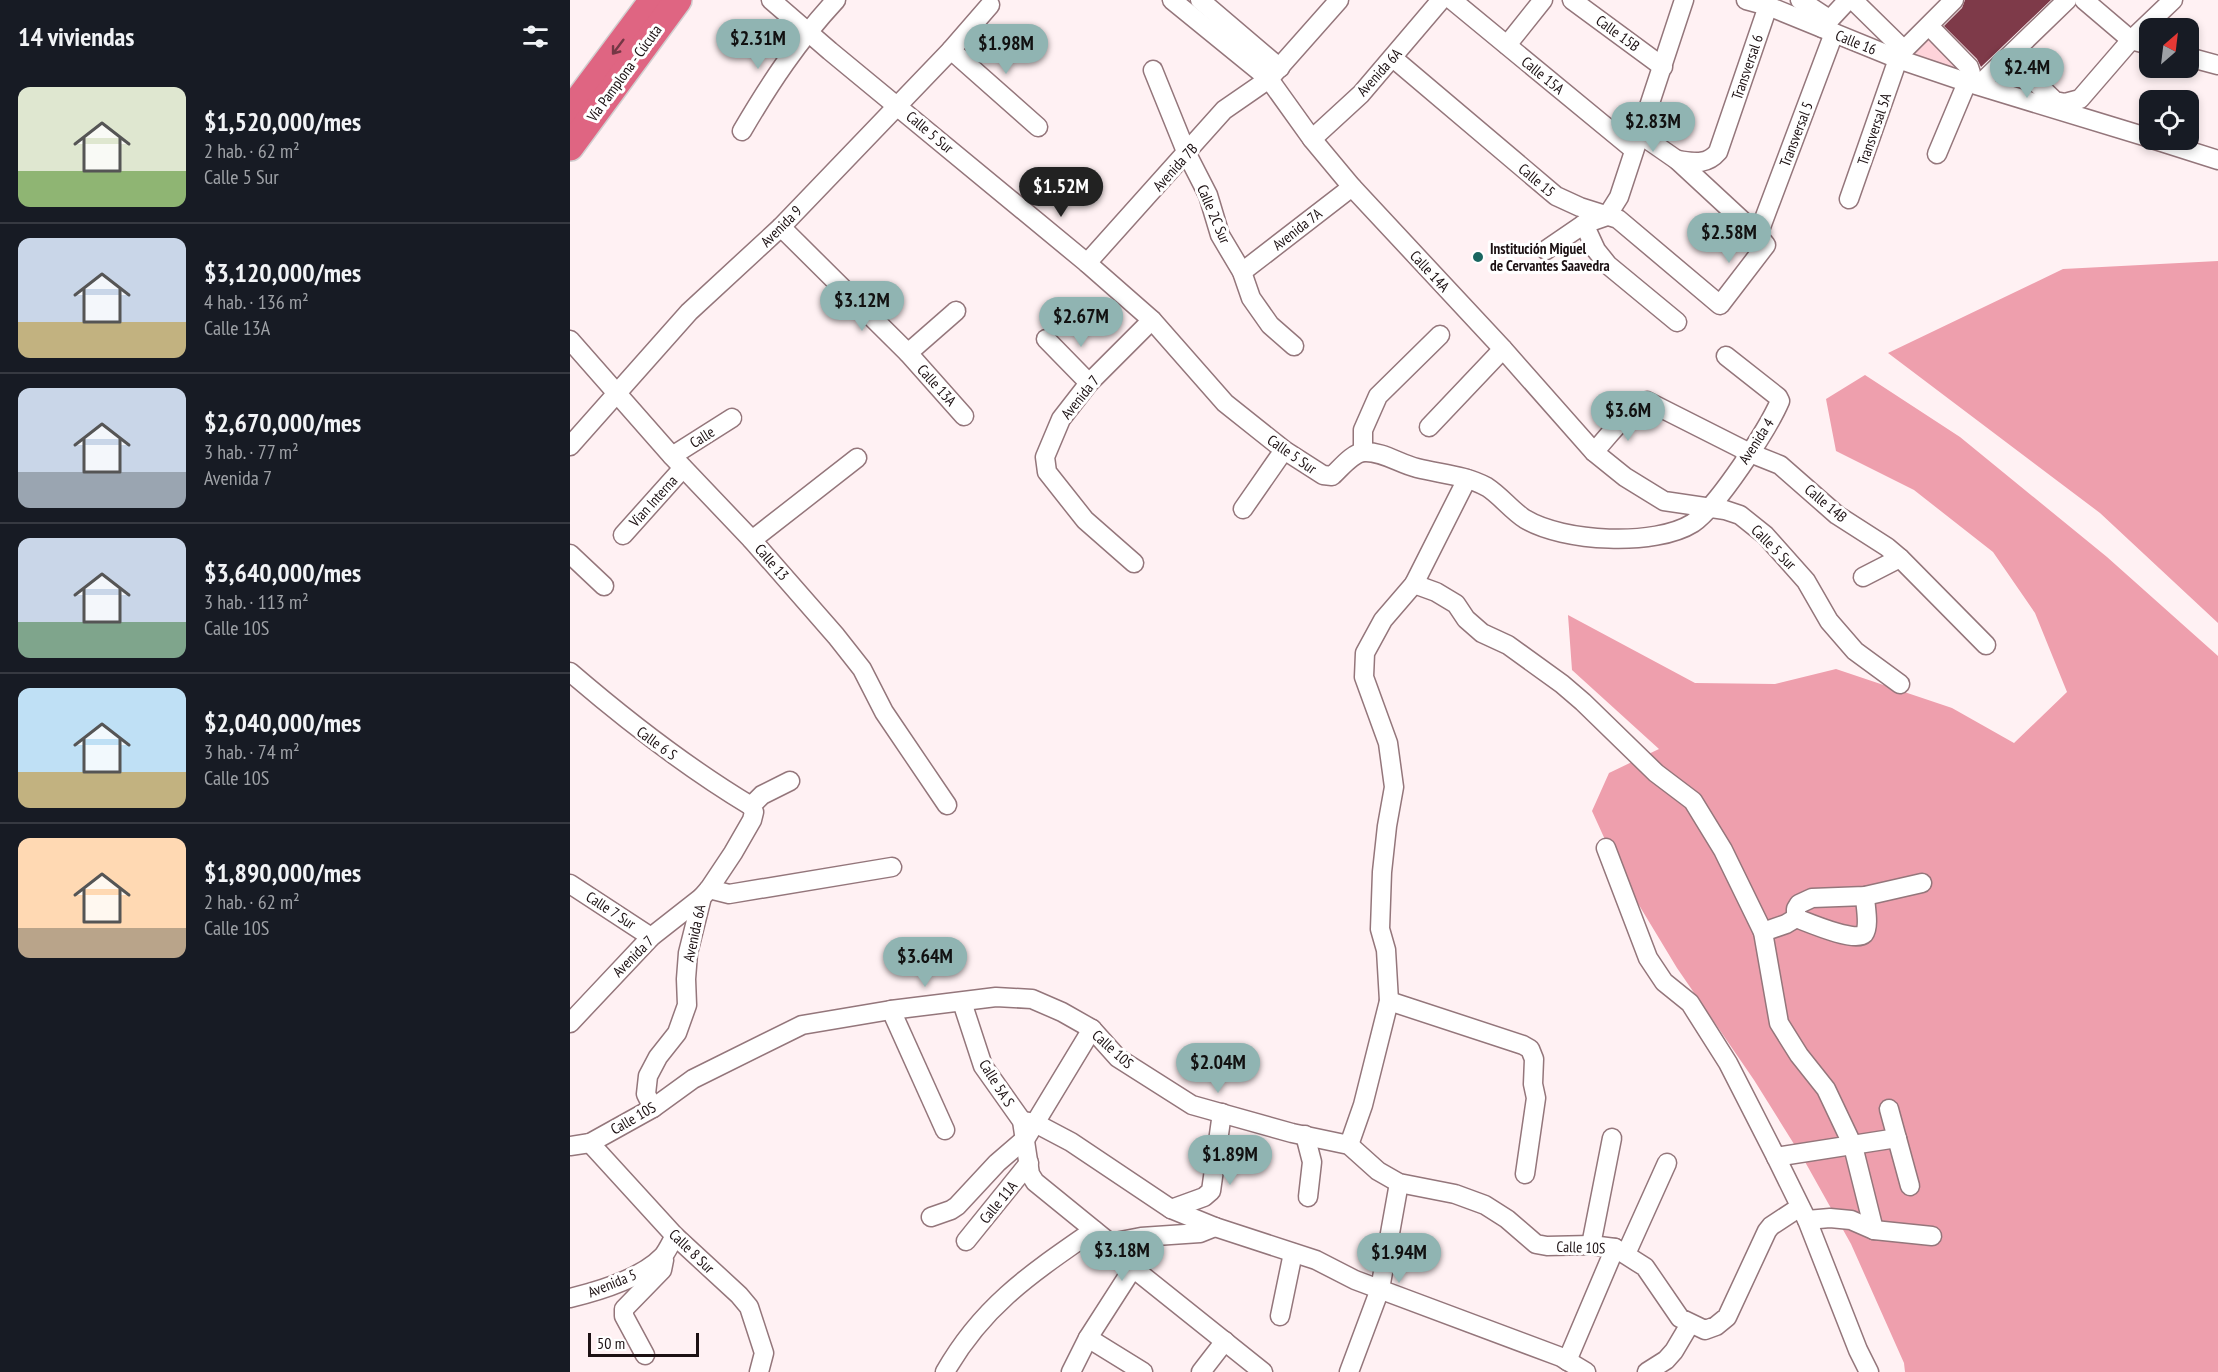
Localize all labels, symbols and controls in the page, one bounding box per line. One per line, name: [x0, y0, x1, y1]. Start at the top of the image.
street label: Calle 15B: [1592, 11, 1644, 55]
north arrow: [2139, 18, 2199, 78]
map controls: [2139, 18, 2199, 150]
pin: $2.31M: [709, 19, 807, 70]
text: 14 viviendas: [18, 20, 134, 53]
icon: filters: [519, 20, 552, 53]
street label: Vía Pamplona - Cúcuta: [582, 21, 665, 126]
pin: $1.98M: [957, 24, 1055, 75]
text: $2.31M: [730, 25, 786, 51]
street label: Calle 16: [1833, 25, 1880, 59]
text: $1.98M: [978, 30, 1034, 56]
street label: Transversal 6: [1727, 32, 1767, 102]
one-way arrow: [612, 38, 624, 54]
street label: Avenida 6A: [1353, 43, 1406, 100]
pin: $2.4M: [1985, 48, 2069, 99]
street label: Calle 15A: [1518, 52, 1569, 99]
text: $2.4M: [2004, 54, 2050, 80]
street label: Transversal 5A: [1853, 90, 1895, 168]
button: locate: [2139, 90, 2199, 150]
street label: Transversal 5: [1775, 99, 1817, 169]
pin: $2.83M: [1604, 102, 1702, 153]
text: $1,520,000/mes: [204, 105, 361, 138]
street label: Calle 5 Sur: [902, 107, 958, 158]
text: $2.83M: [1625, 108, 1681, 134]
icon: home: [66, 111, 138, 183]
text: 2 hab. · 62 m²: [204, 138, 300, 164]
street label: Avenida 7B: [1149, 139, 1201, 195]
street label: Calle 15: [1515, 159, 1559, 201]
text: Calle 5 Sur: [204, 164, 279, 190]
pin: $1.52M: [1012, 167, 1110, 218]
text: $1.52M: [1033, 173, 1089, 199]
street label: Calle 2C Sur: [1193, 182, 1235, 247]
street label: Avenida 9: [756, 201, 806, 251]
street label: Avenida 7A: [1268, 203, 1326, 254]
pin: $2.58M: [1680, 213, 1778, 264]
text: $2.58M: [1701, 219, 1757, 245]
place label: Institución Miguel de Cervantes Saavedra: [1490, 239, 1610, 275]
street label: Calle 14A: [1406, 246, 1454, 296]
marker: Institución Miguel de Cervantes Saavedra: [1471, 250, 1485, 264]
text: $3,120,000/mes: [204, 256, 361, 289]
icon: home: [66, 262, 138, 334]
pin: $3.12M: [813, 281, 911, 332]
text: $3.12M: [834, 287, 890, 313]
text: 4 hab. · 136 m²: [204, 289, 309, 315]
pin: $2.67M: [1032, 297, 1130, 348]
text: $2.67M: [1053, 303, 1109, 329]
text: Calle 13A: [204, 315, 270, 341]
street label: Calle 13A: [913, 360, 961, 410]
street label: Avenida 7: [1057, 371, 1103, 423]
pin: $3.6M: [1586, 391, 1670, 442]
text: $3.6M: [1605, 397, 1651, 423]
text: $2,670,000/mes: [204, 406, 361, 439]
icon: home: [66, 412, 138, 484]
street label: Avenida 4: [1734, 414, 1778, 468]
street label: Calle: [686, 422, 718, 452]
street label: Calle 5 Sur: [1264, 430, 1321, 478]
text: 3 hab. · 77 m²: [204, 439, 299, 465]
text: Avenida 7: [204, 465, 272, 491]
street label: Vian Interna: [624, 471, 681, 531]
street label: Calle 14B: [1801, 480, 1851, 526]
street label: Calle 5 Sur: [1747, 520, 1801, 574]
street label: Calle 13: [751, 540, 793, 584]
text: $3,640,000/mes: [204, 556, 361, 589]
icon: home: [66, 562, 138, 634]
text: 3 hab. · 113 m²: [204, 589, 309, 615]
text: Calle 10S: [204, 615, 269, 641]
text: $2,040,000/mes: [204, 706, 361, 739]
icon: home: [66, 712, 138, 784]
street label: Calle 6 S: [633, 722, 681, 764]
text: 3 hab. · 74 m²: [204, 739, 300, 765]
text: Calle 10S: [204, 765, 269, 791]
text: $1,890,000/mes: [204, 856, 361, 889]
icon: home: [66, 862, 138, 934]
street label: Calle 7 Sur: [583, 887, 640, 934]
text: 2 hab. · 62 m²: [204, 889, 300, 915]
street label: Avenida 6A: [679, 902, 710, 963]
text: Calle 10S: [204, 915, 269, 941]
street label: Avenida 7: [608, 931, 658, 981]
pin: $3.64M: [876, 937, 974, 988]
text: $3.64M: [897, 943, 953, 969]
street label: Calle 10S: [1088, 1026, 1138, 1072]
pin: $2.04M: [1169, 1043, 1267, 1094]
text: $2.04M: [1190, 1049, 1246, 1075]
street label: Calle 5A S: [975, 1056, 1019, 1110]
street label: Calle 10S: [607, 1098, 659, 1138]
pin: $1.89M: [1181, 1135, 1279, 1186]
text: $1.89M: [1202, 1141, 1258, 1167]
street label: Calle 11A: [975, 1176, 1022, 1227]
street label: Calle 8 Sur: [665, 1225, 719, 1278]
pin: $3.18M: [1073, 1231, 1171, 1282]
pin: $1.94M: [1350, 1233, 1448, 1284]
text: $3.18M: [1094, 1237, 1150, 1263]
street label: Calle 10S: [1556, 1237, 1606, 1257]
text: $1.94M: [1371, 1239, 1427, 1265]
street label: Avenida 5: [585, 1265, 639, 1301]
scale bar: [588, 1330, 699, 1358]
text: 50 m: [597, 1333, 625, 1353]

